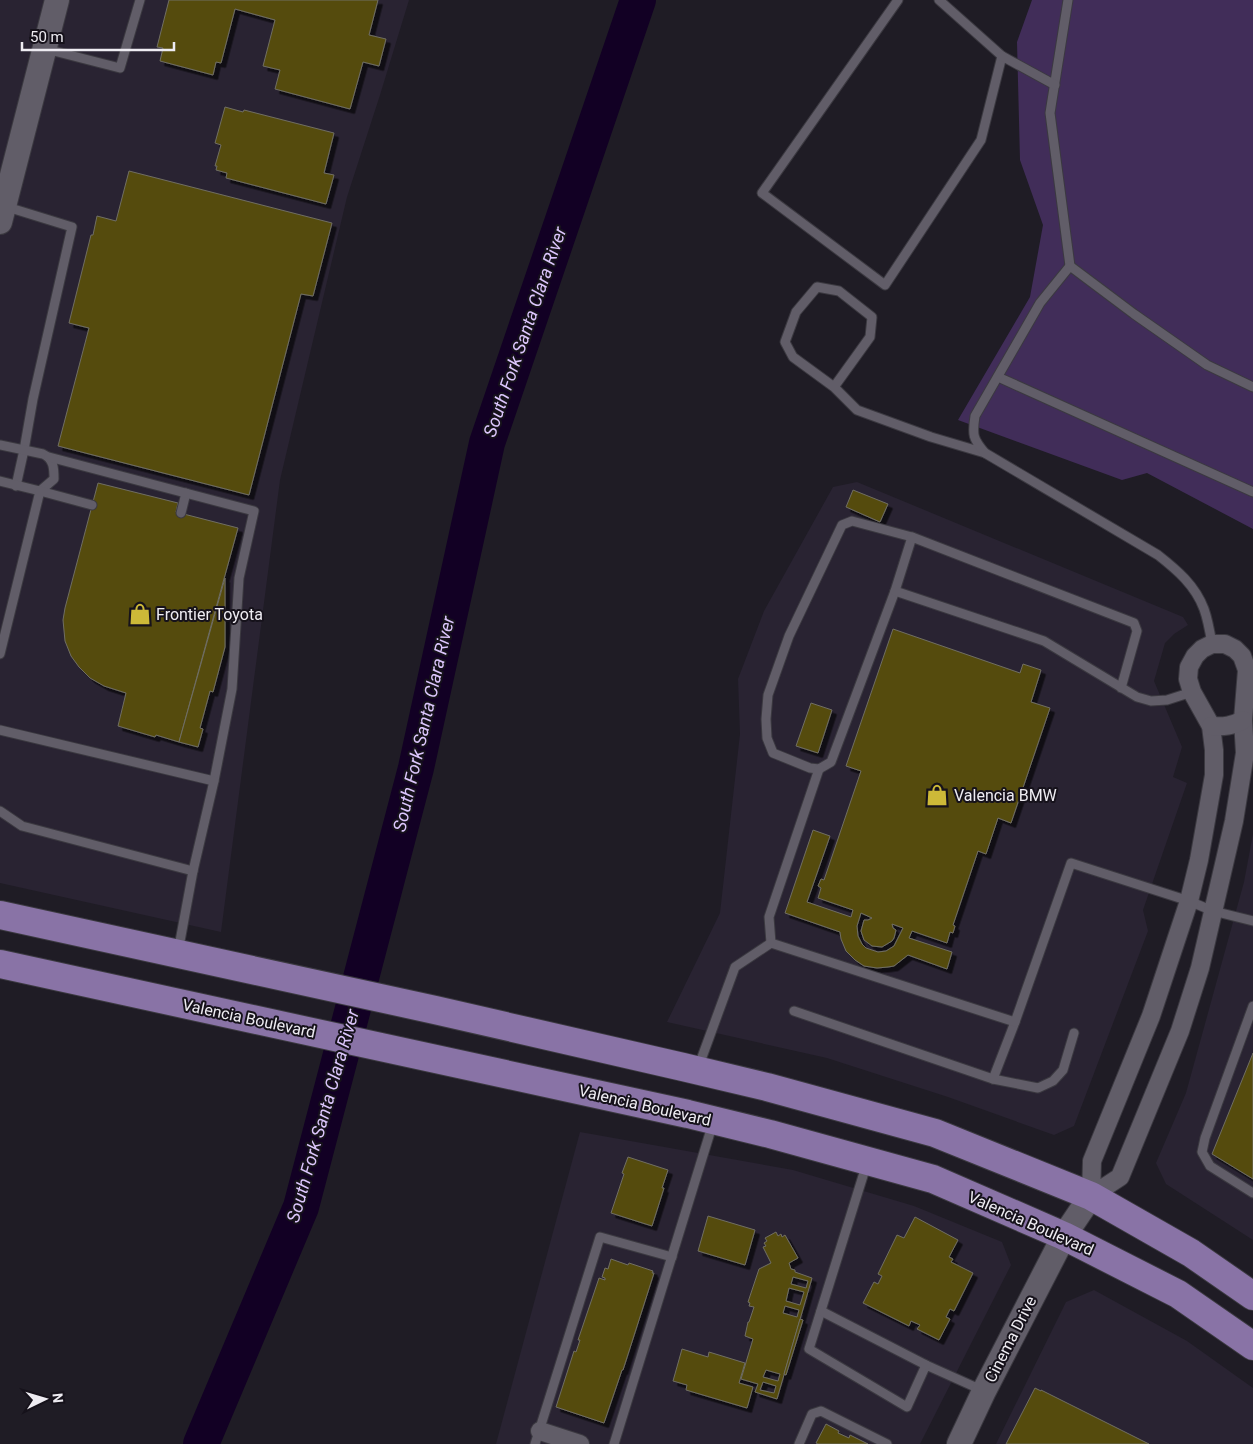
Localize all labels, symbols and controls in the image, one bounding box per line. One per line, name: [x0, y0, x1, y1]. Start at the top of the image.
scale bar: [22, 20, 175, 52]
text: 50 m: [30, 28, 64, 46]
water label: South Fork Santa Clara River: [479, 223, 571, 440]
shop icon: Frontier Toyota: [127, 601, 153, 627]
place label: Frontier Toyota: [156, 605, 263, 624]
water label: South Fork Santa Clara River: [388, 613, 459, 834]
shop icon: Valencia BMW: [924, 782, 950, 808]
place label: Valencia BMW: [954, 786, 1057, 805]
street label: Valencia Boulevard: [181, 995, 317, 1042]
water label: South Fork Santa Clara River: [282, 1006, 363, 1225]
street label: Valencia Boulevard: [577, 1081, 713, 1130]
street label: Valencia Boulevard: [965, 1187, 1097, 1260]
street label: Cinema Drive: [981, 1293, 1040, 1386]
north arrow: [20, 1374, 70, 1424]
text: N: [50, 1392, 66, 1403]

